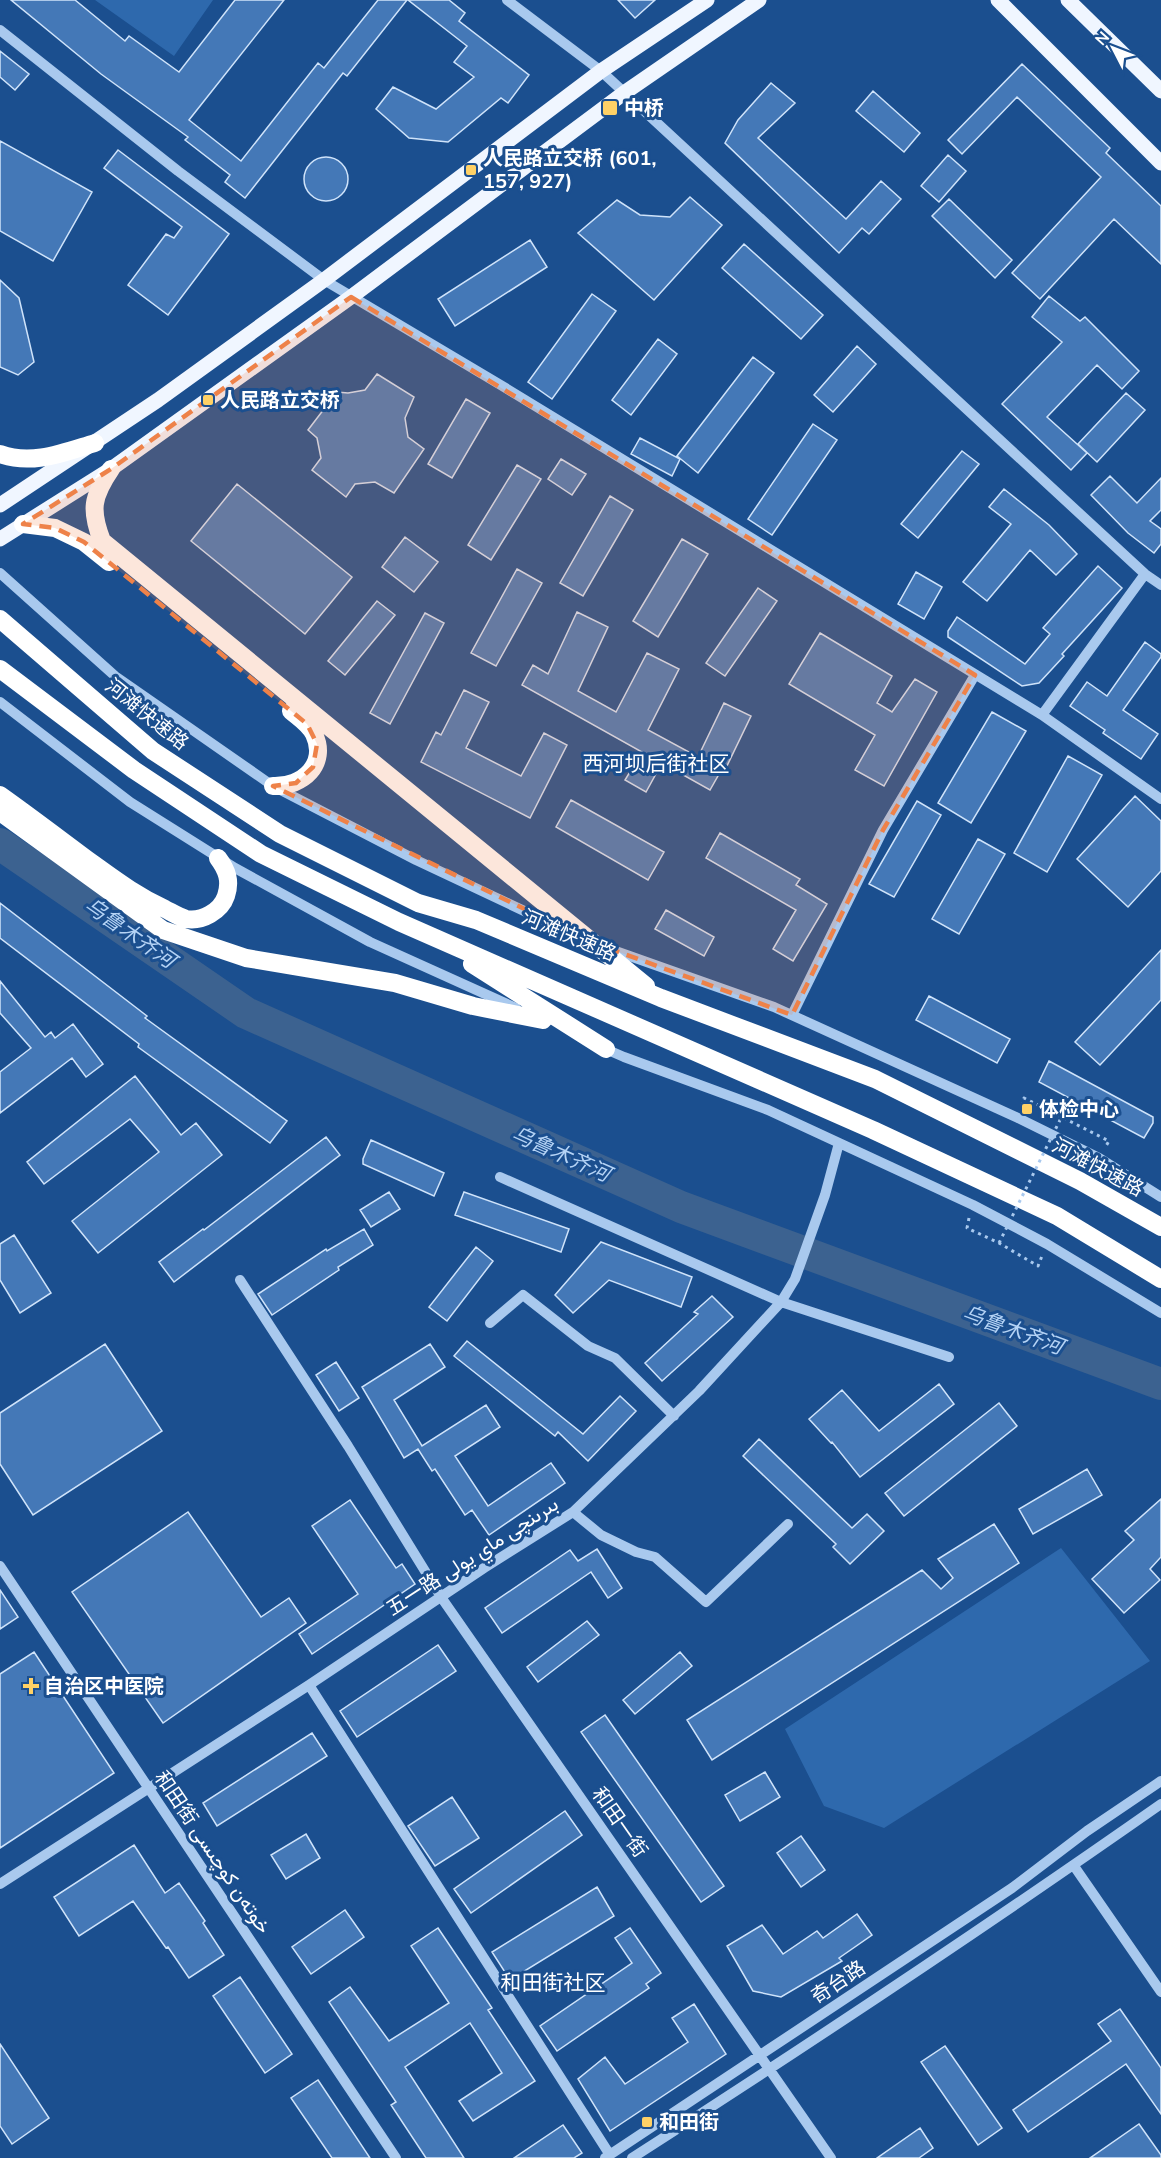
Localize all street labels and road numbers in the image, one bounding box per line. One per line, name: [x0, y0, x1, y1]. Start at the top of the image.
street label: 河滩快速路: [99, 672, 194, 756]
street label: 河滩快速路: [518, 903, 620, 967]
street label: 河滩快速路: [1047, 1132, 1148, 1203]
street label: 五一路 بىرىنچى ماي يولى: [381, 1491, 565, 1625]
street label: 和田街 خوتەن كوچىسى: [148, 1766, 277, 1939]
street label: 和田一街: [586, 1782, 654, 1863]
street label: 奇台路: [806, 1954, 871, 2010]

